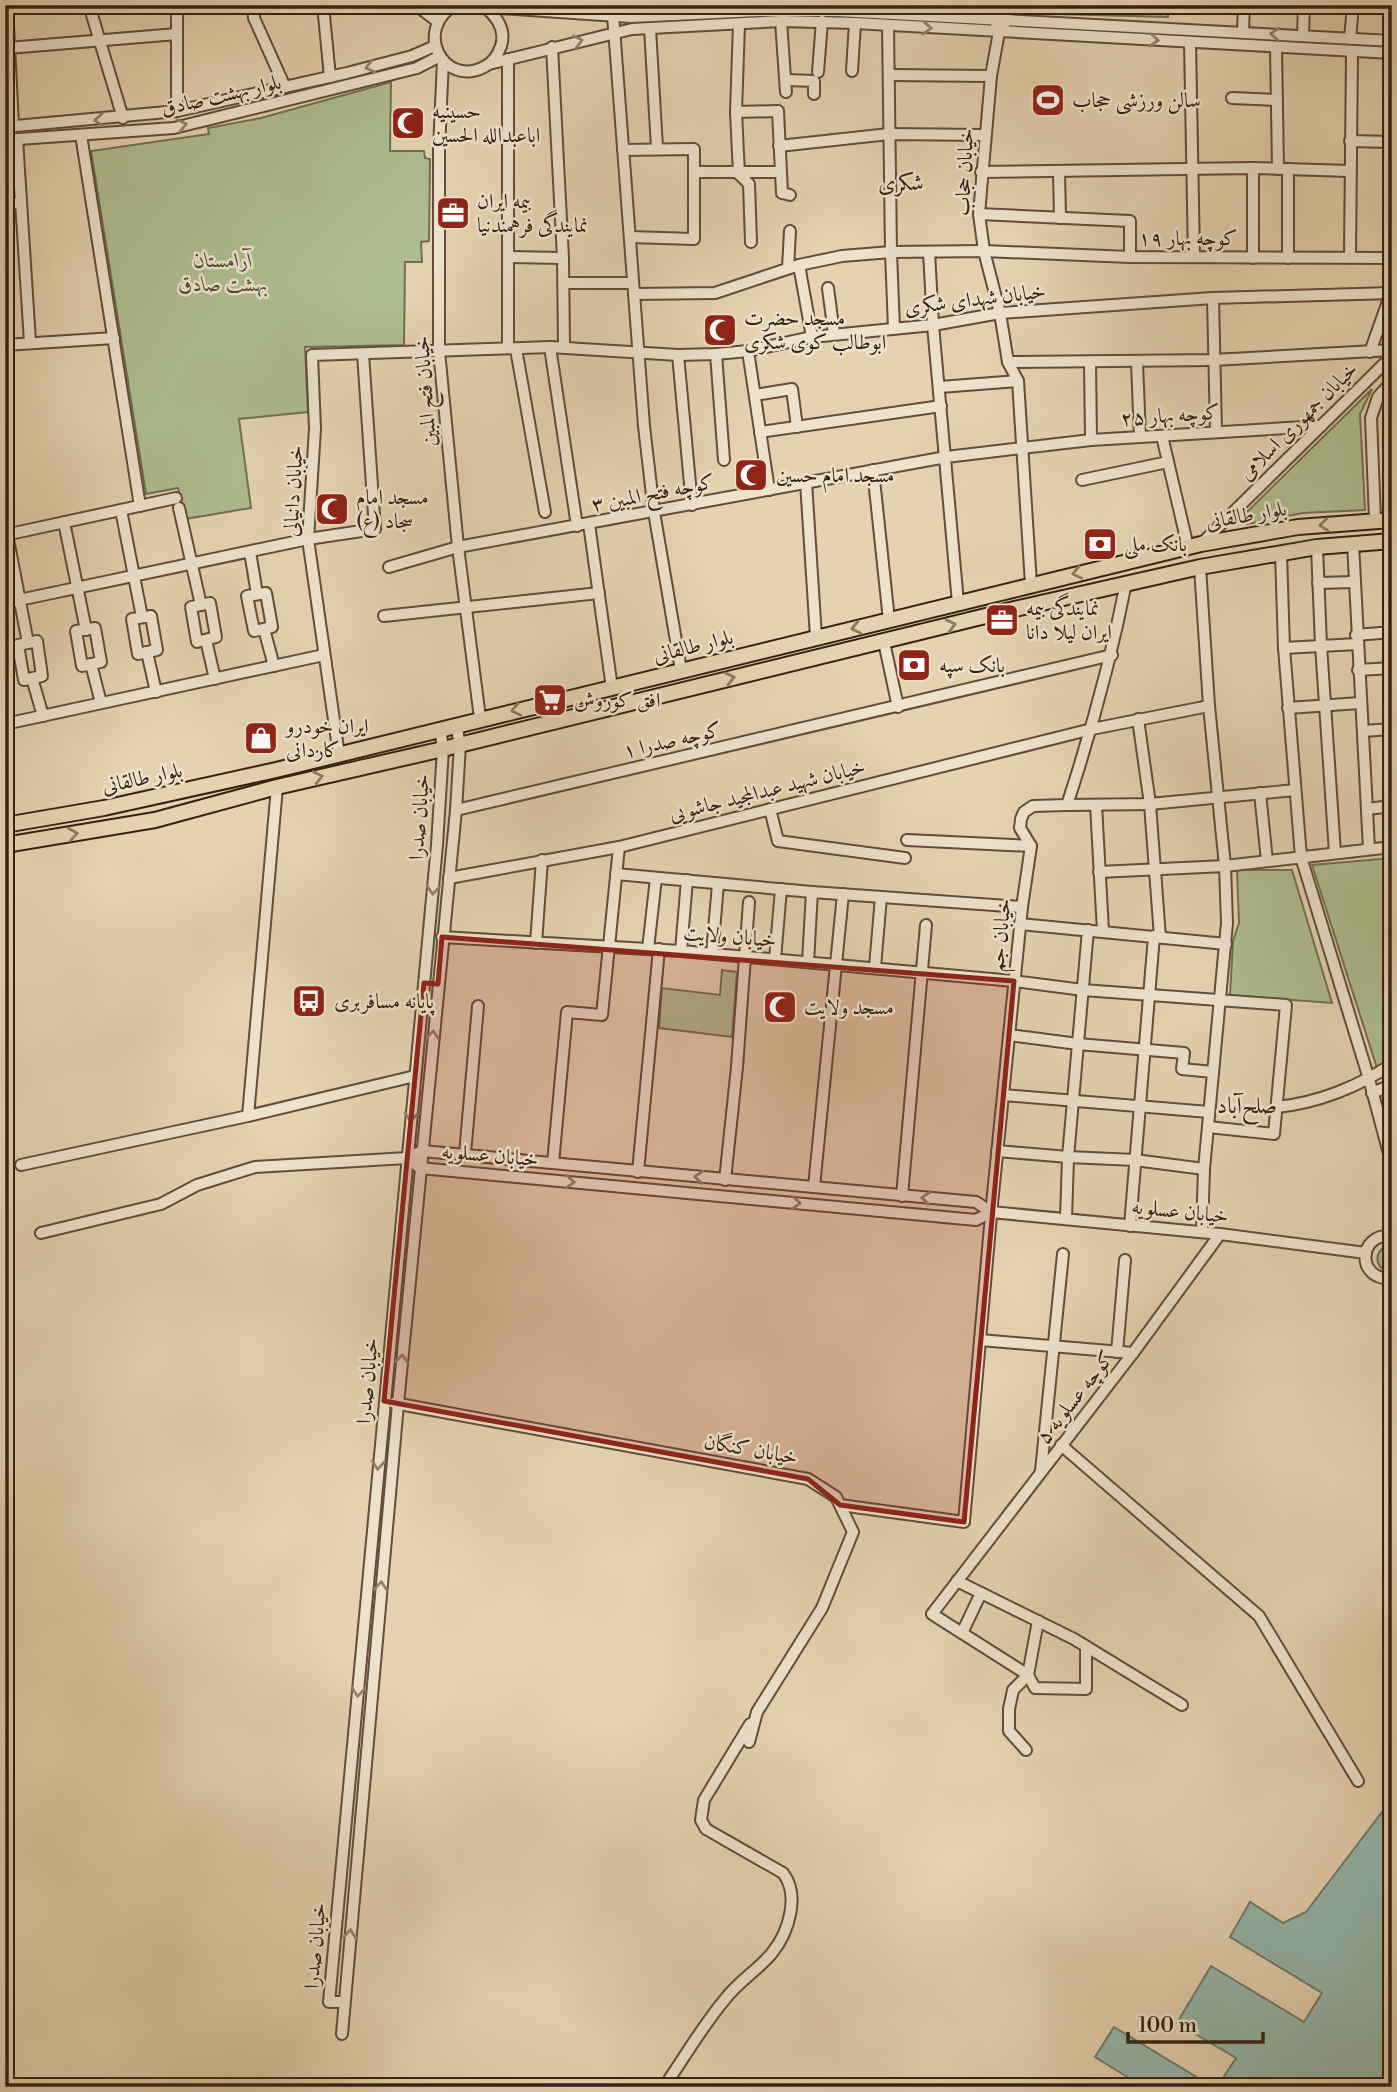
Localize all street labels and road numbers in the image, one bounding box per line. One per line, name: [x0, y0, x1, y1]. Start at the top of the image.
street label: بلوار بهشت صادق: [159, 70, 284, 122]
street label: خیابان حجاب: [950, 127, 980, 217]
street label: کوچه بهار ۱۹: [1138, 226, 1238, 252]
street label: خیابان شهدای شکری: [903, 278, 1047, 322]
street label: خیابان فتح المبین: [409, 334, 448, 447]
street label: خیابان جمهوری اسلامی: [1234, 357, 1364, 487]
street label: کوچه بهار ۲۵: [1120, 400, 1221, 432]
street label: خیابان دانیالی: [279, 444, 309, 538]
street label: کوچه فتح المبین ۳: [589, 469, 718, 524]
street label: بلوار طالقانی: [1204, 496, 1289, 536]
street label: بلوار طالقانی: [650, 624, 736, 669]
street label: کوچه صدرا ۱: [620, 717, 724, 765]
street label: خیابان شهید عبدالمجید جاشویی: [667, 754, 868, 828]
street label: بلوار طالقانی: [99, 758, 185, 800]
street label: خیابان صدرا: [404, 773, 436, 861]
street label: خیابان جم: [984, 897, 1024, 974]
street label: خیابان ولایت: [682, 920, 777, 954]
street label: خیابان عسلویه: [440, 1139, 540, 1173]
street label: خیابان عسلویه: [1130, 1194, 1230, 1230]
street label: خیابان صدرا: [351, 1337, 385, 1425]
street label: کوچه عسلویه ۵: [1031, 1346, 1120, 1449]
street label: خیابان کنگان: [702, 1428, 800, 1471]
street label: خیابان صدرا: [299, 1902, 333, 1990]

